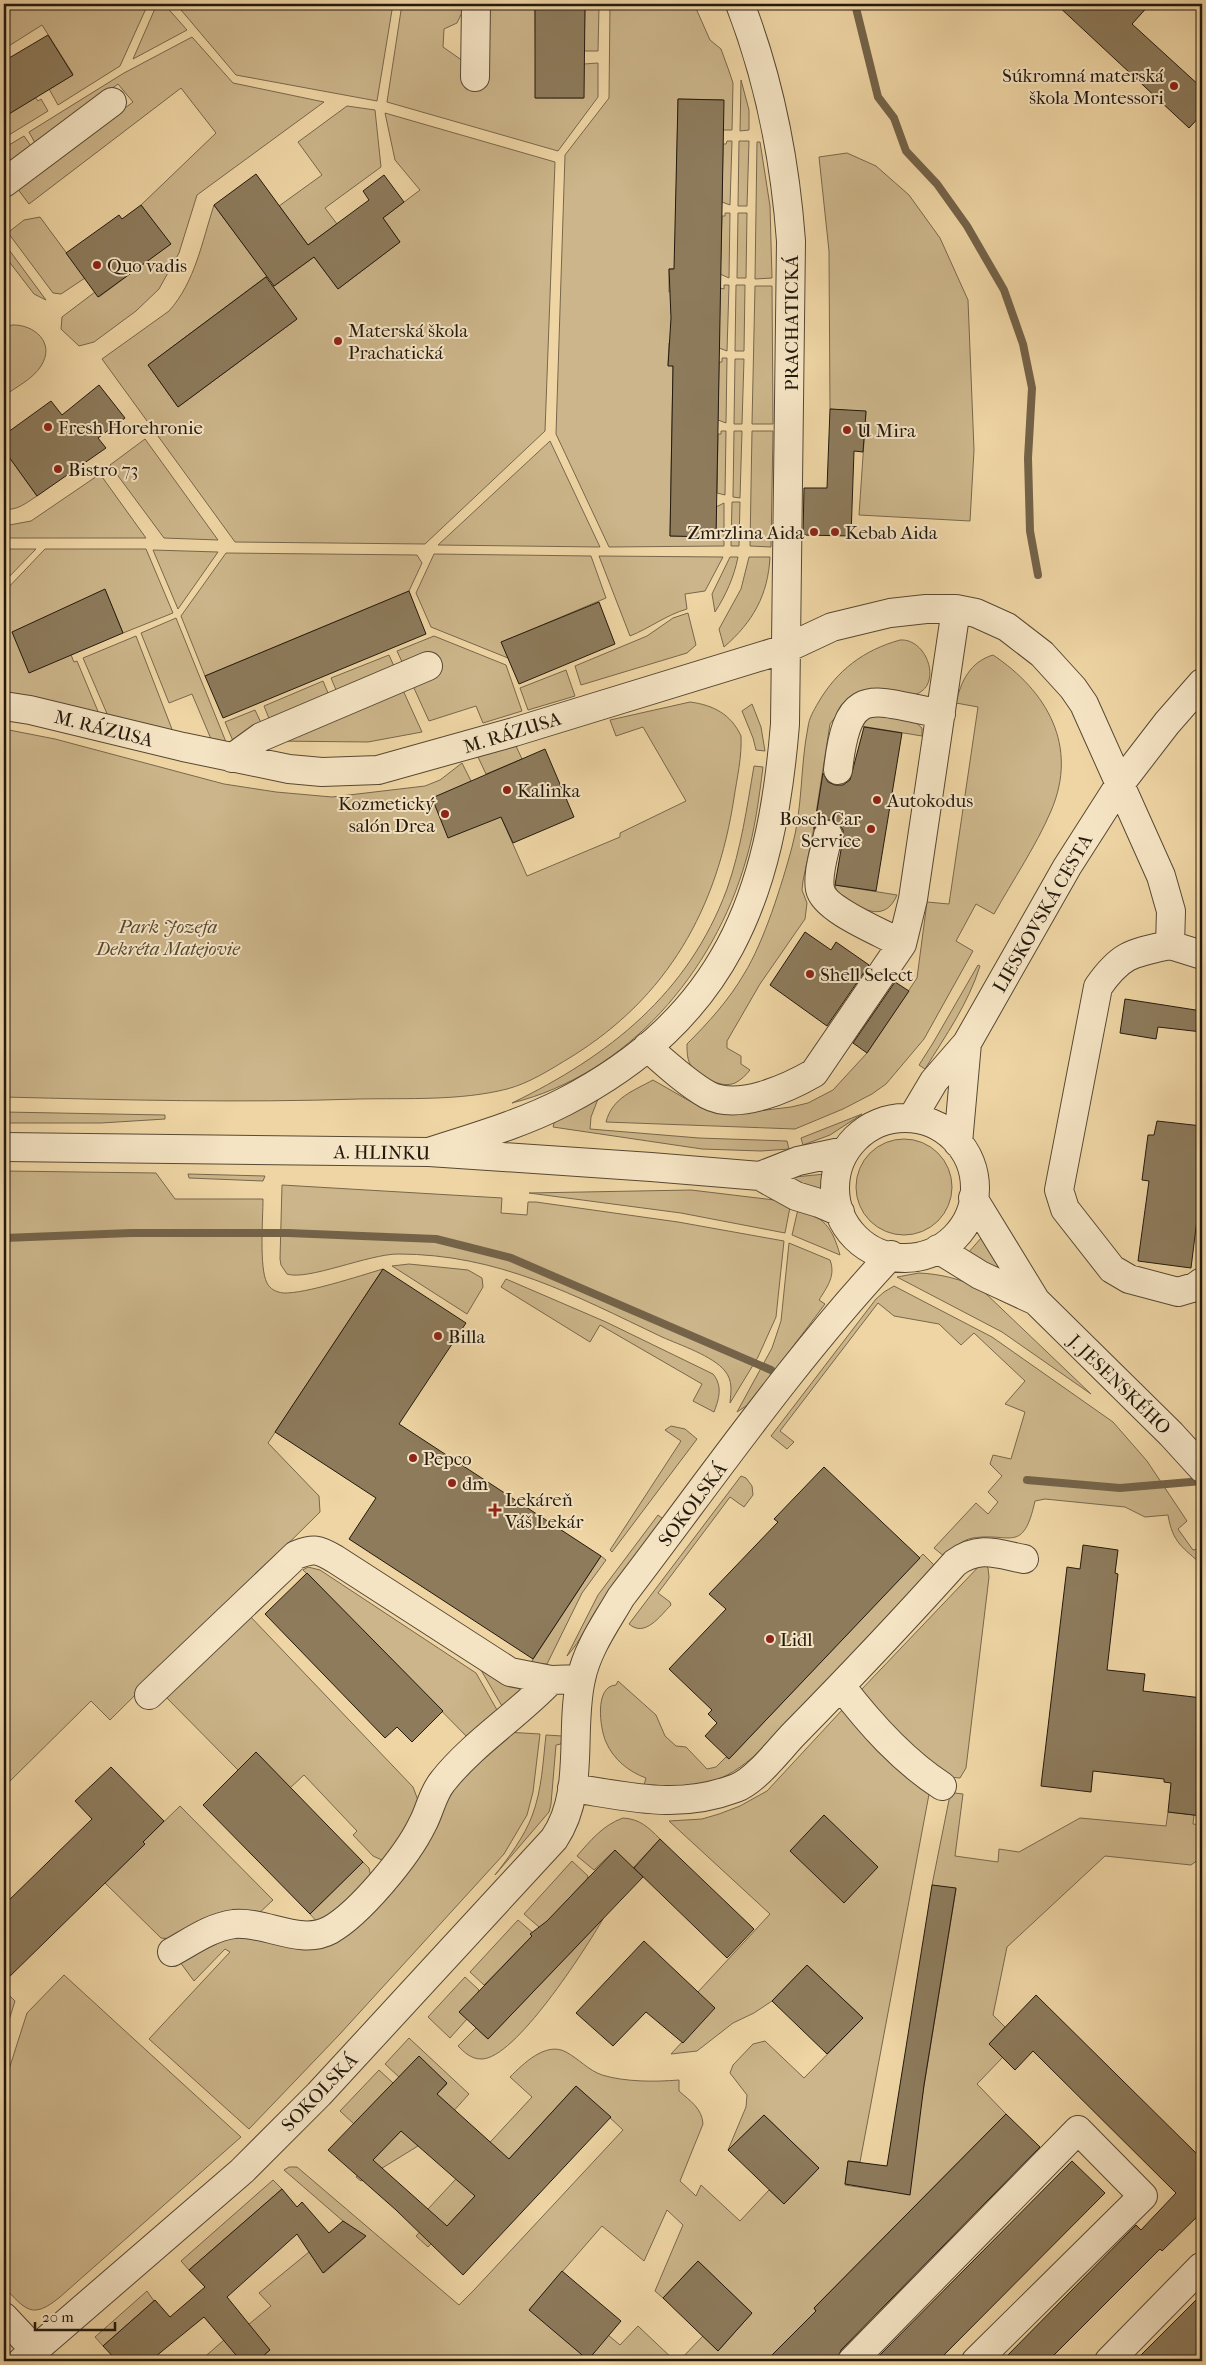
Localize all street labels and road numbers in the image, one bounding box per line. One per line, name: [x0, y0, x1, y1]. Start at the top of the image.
street label: PRACHATICKÁ: [781, 254, 803, 391]
street label: M. RÁZUSA: [52, 706, 156, 752]
street label: M. RÁZUSA: [461, 707, 564, 758]
street label: LIESKOVSKÁ CESTA: [989, 830, 1098, 997]
street label: A. HLINKU: [332, 1141, 431, 1165]
street label: J. JESENSKÉHO: [1062, 1329, 1175, 1439]
street label: SOKOLSKÁ: [654, 1458, 732, 1551]
street label: SOKOLSKÁ: [277, 2049, 363, 2136]

